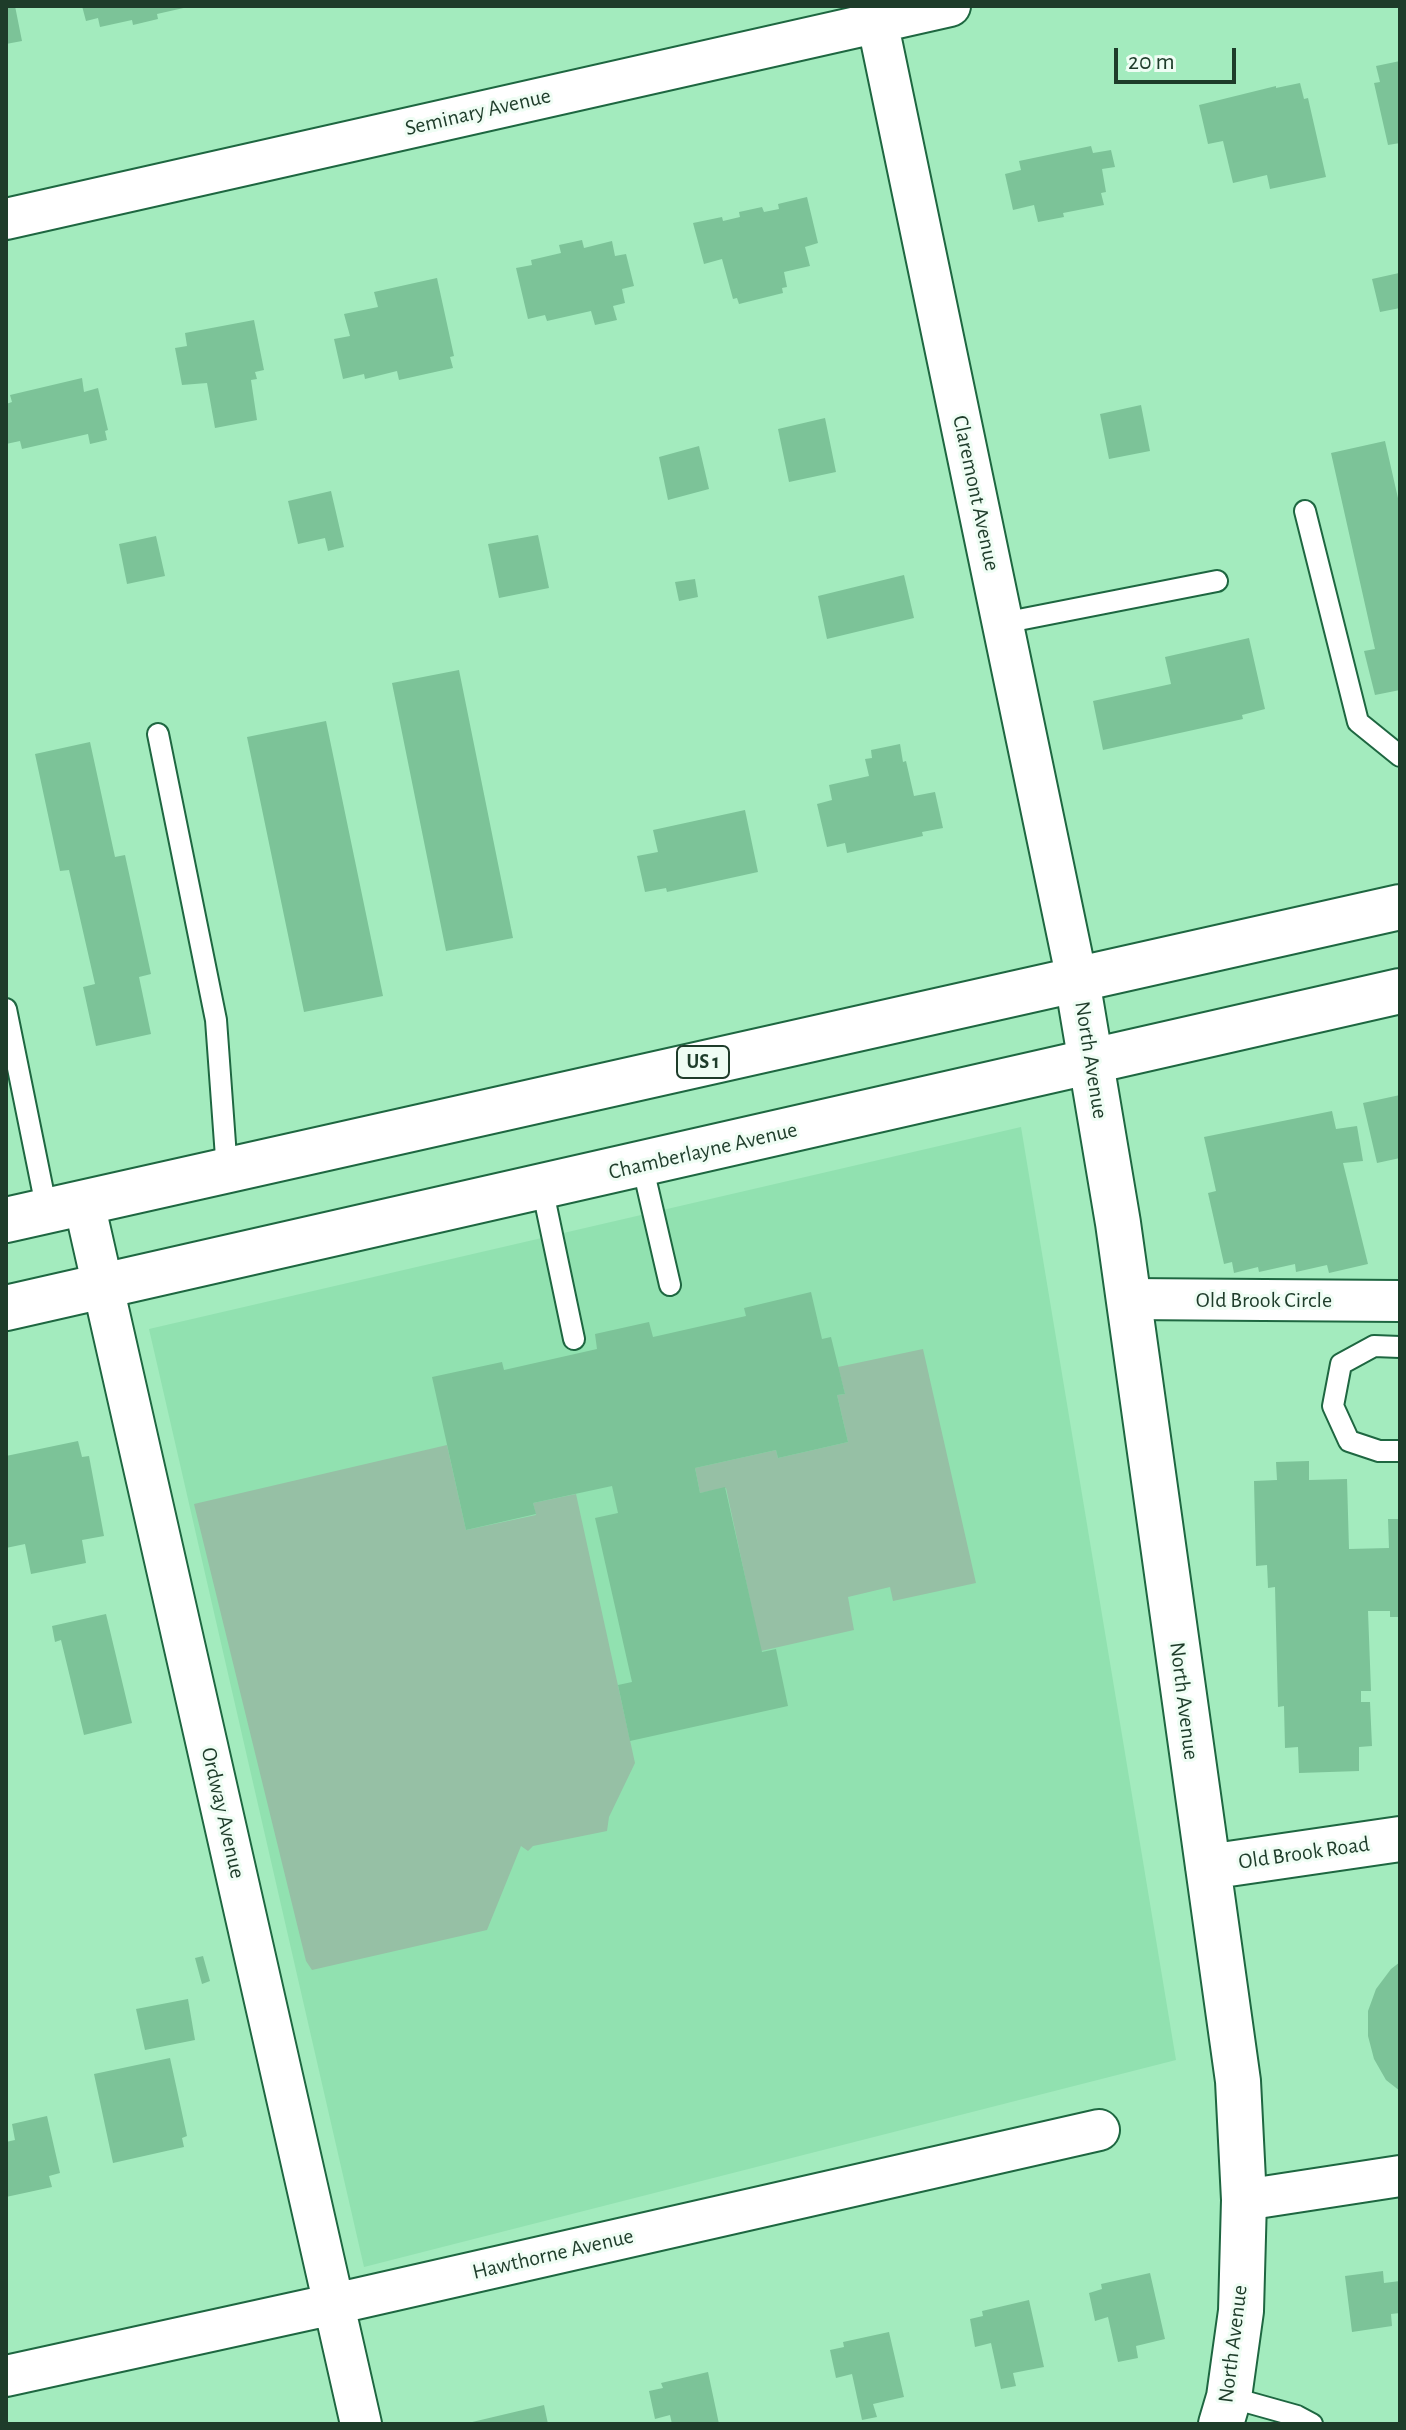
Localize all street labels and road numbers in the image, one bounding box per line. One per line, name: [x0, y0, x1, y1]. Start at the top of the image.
street label: Seminary Avenue: [403, 82, 553, 142]
street label: Claremont Avenue: [947, 413, 1005, 573]
street label: North Avenue: [1069, 999, 1113, 1121]
road number: US 1: [677, 1046, 729, 1078]
street label: Chamberlayne Avenue: [606, 1116, 800, 1186]
street label: Old Brook Circle: [1196, 1287, 1332, 1313]
street label: North Avenue: [1164, 1641, 1204, 1761]
street label: Ordway Avenue: [195, 1745, 251, 1881]
street label: Old Brook Road: [1237, 1831, 1371, 1875]
street label: Hawthorne Avenue: [470, 2223, 636, 2285]
street label: North Avenue: [1213, 2284, 1253, 2404]

